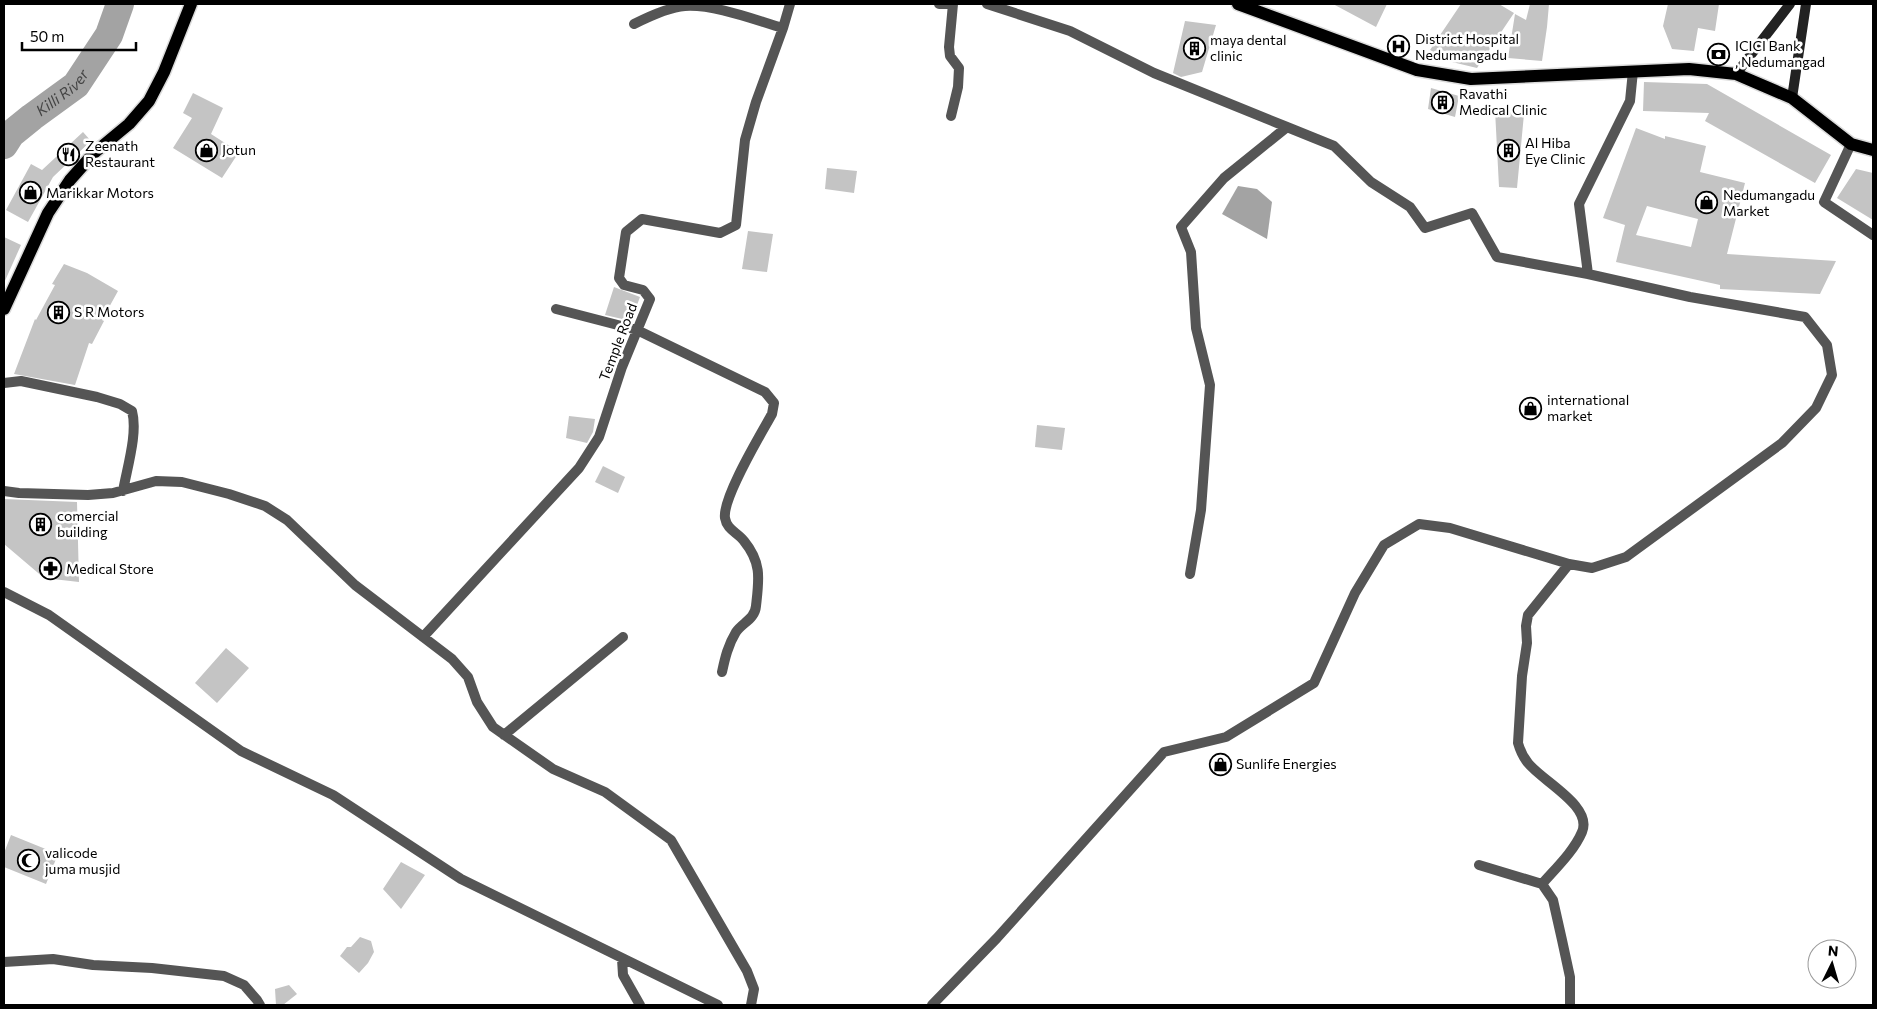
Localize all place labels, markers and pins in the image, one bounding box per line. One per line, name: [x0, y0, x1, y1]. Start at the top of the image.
place label: District Hospital Nedumangadu: [1415, 30, 1519, 63]
place label: maya dental clinic: [1210, 31, 1287, 64]
hospital icon: District Hospital Nedumangadu: [1387, 35, 1411, 59]
building icon: maya dental clinic: [1182, 36, 1206, 60]
place label: ICICI Bank , Nedumangad: [1735, 37, 1825, 70]
bank icon: ICICI Bank , Nedumangad: [1707, 42, 1731, 66]
place label: Ravathi Medical Clinic: [1459, 85, 1547, 118]
building icon: Ravathi Medical Clinic: [1431, 90, 1455, 114]
place label: Al Hiba Eye Clinic: [1525, 134, 1586, 167]
place label: Zeenath Restaurant: [85, 137, 155, 170]
shop icon: Jotun: [194, 138, 218, 162]
building icon: Al Hiba Eye Clinic: [1497, 139, 1521, 163]
place label: Jotun: [222, 141, 256, 158]
restaurant icon: Zeenath Restaurant: [57, 142, 81, 166]
shop icon: Marikkar Motors: [18, 181, 42, 205]
place label: Marikkar Motors: [46, 184, 154, 201]
place label: Nedumangadu Market: [1723, 186, 1815, 219]
shop icon: Nedumangadu Market: [1695, 191, 1719, 215]
building icon: S R Motors: [46, 300, 70, 324]
place label: S R Motors: [74, 303, 144, 320]
place label: international market: [1547, 391, 1629, 424]
shop icon: international market: [1519, 396, 1543, 420]
place label: comercial building: [57, 507, 119, 540]
building icon: comercial building: [29, 512, 53, 536]
pharmacy icon: Medical Store: [38, 557, 62, 581]
place label: Medical Store: [66, 560, 154, 577]
shop icon: Sunlife Energies: [1208, 752, 1232, 776]
place label: Sunlife Energies: [1236, 755, 1337, 772]
place label: valicode juma musjid: [45, 844, 120, 877]
mosque icon: valicode juma musjid: [17, 849, 41, 873]

